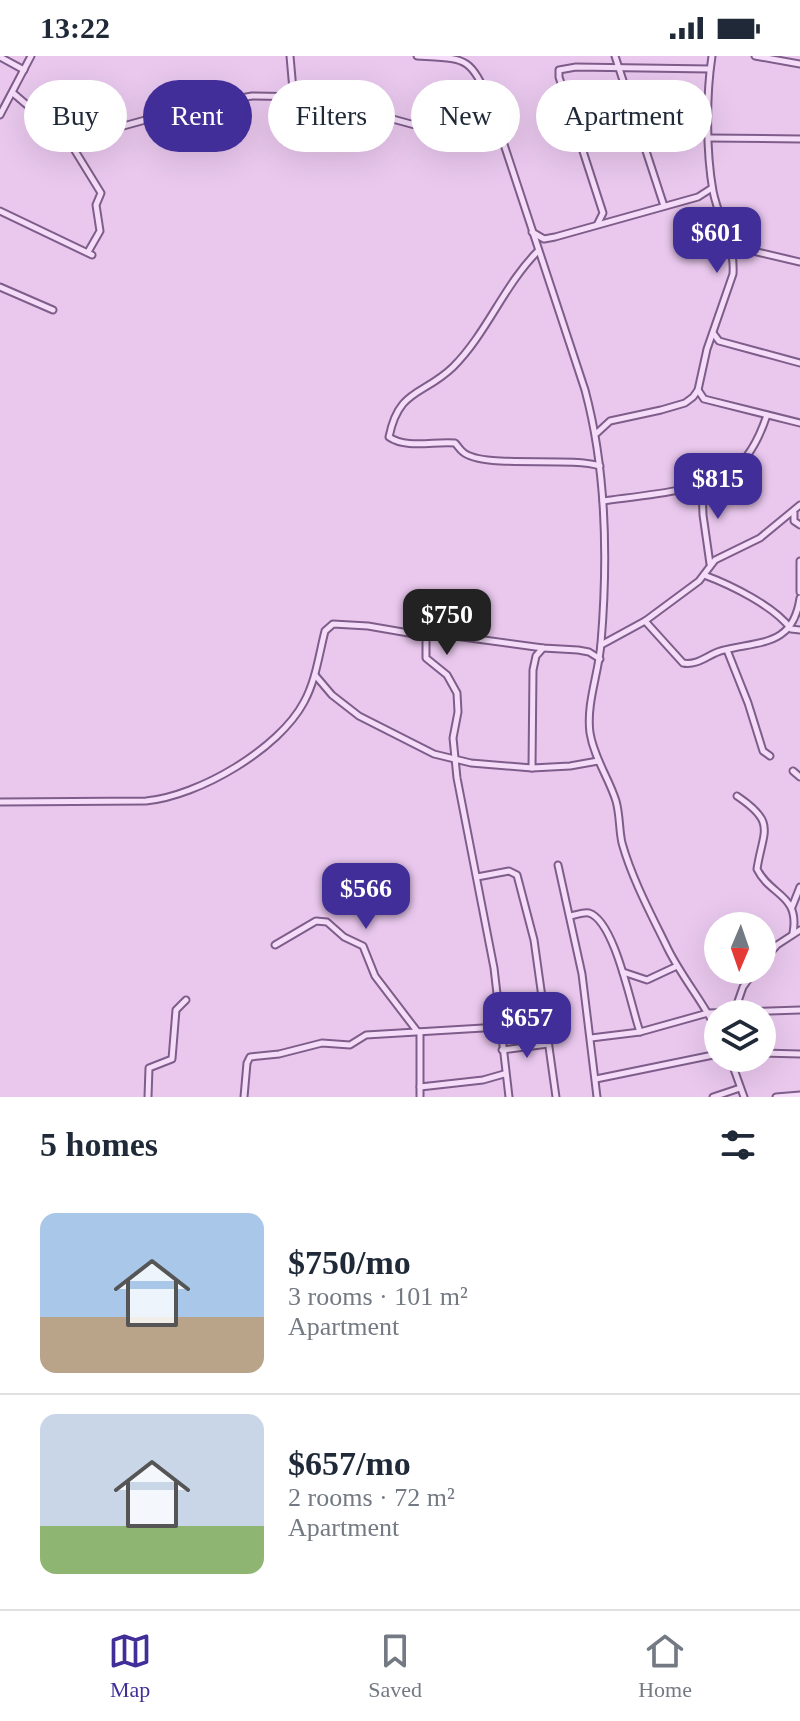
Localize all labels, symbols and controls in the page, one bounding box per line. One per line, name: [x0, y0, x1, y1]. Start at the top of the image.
text: 13:22: [40, 11, 110, 44]
chip: Buy: [24, 80, 127, 152]
chip: Rent: [143, 80, 252, 152]
chip: Filters: [268, 80, 395, 152]
chip: New: [411, 80, 520, 152]
chip: Apartment: [536, 80, 712, 152]
pin: $601: [670, 207, 764, 275]
text: $601: [691, 218, 743, 247]
pin: $815: [671, 453, 765, 521]
text: $815: [692, 464, 744, 493]
pin: $750: [400, 589, 494, 657]
text: $750: [421, 600, 473, 629]
pin: $566: [319, 863, 413, 931]
text: $566: [340, 874, 392, 903]
north arrow: [704, 912, 776, 984]
map controls: [704, 912, 776, 1072]
pin: $657: [480, 992, 574, 1060]
button: layers: [704, 1000, 776, 1072]
text: $657: [501, 1003, 553, 1032]
icon: filters: [716, 1123, 760, 1167]
text: 5 homes: [40, 1126, 158, 1163]
text: $750/mo: [288, 1244, 411, 1281]
icon: home: [104, 1245, 200, 1341]
text: 3 rooms · 101 m²: [288, 1282, 468, 1311]
text: Apartment: [288, 1312, 399, 1341]
text: $657/mo: [288, 1445, 411, 1482]
icon: home: [104, 1446, 200, 1542]
text: 2 rooms · 72 m²: [288, 1483, 455, 1512]
text: Apartment: [288, 1513, 399, 1542]
tab: Map: [108, 1629, 152, 1703]
tab: Saved: [368, 1629, 422, 1703]
tab: Home: [638, 1629, 692, 1703]

